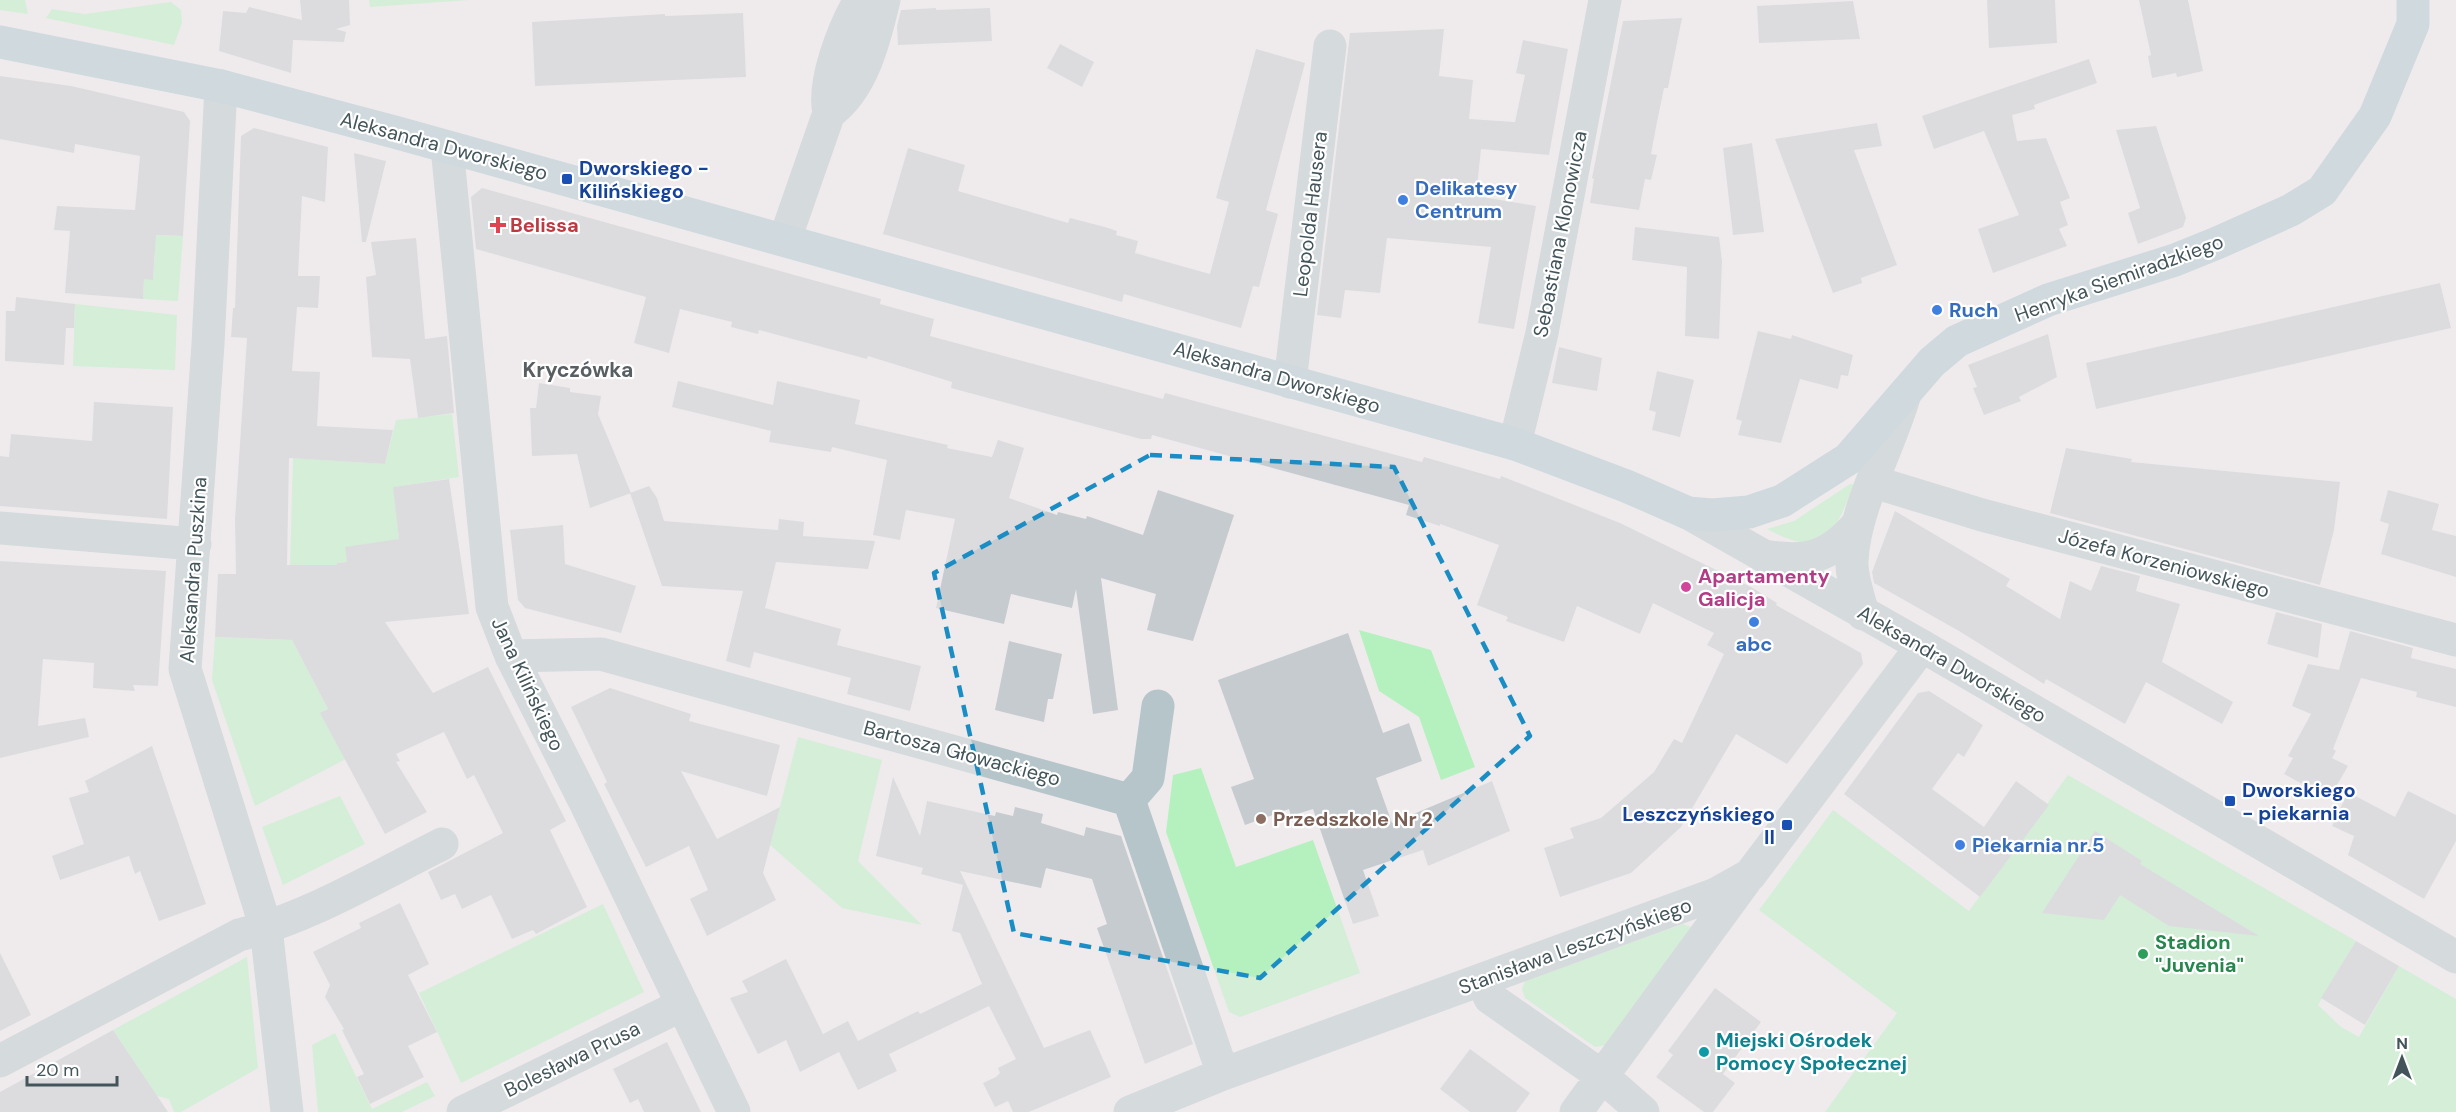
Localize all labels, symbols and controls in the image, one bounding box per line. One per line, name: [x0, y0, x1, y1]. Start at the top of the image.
street label: Aleksandra Dworskiego: [337, 106, 551, 186]
street label: Sebastiana Klonowicza: [1527, 129, 1593, 339]
street label: Leopolda Hausera: [1287, 130, 1333, 298]
place label: Dworskiego - Kilińskiego: [579, 155, 709, 204]
marker: Dworskiego - Kilińskiego: [560, 172, 574, 186]
place label: Delikatesy Centrum: [1415, 175, 1517, 224]
marker: Delikatesy Centrum: [1396, 193, 1410, 207]
place label: Belissa: [510, 212, 579, 238]
marker: Belissa: [491, 218, 505, 232]
street label: Henryka Siemiradzkiego: [2011, 228, 2227, 328]
place label: Ruch: [1949, 297, 1998, 323]
marker: Ruch: [1930, 303, 1944, 317]
street label: Aleksandra Dworskiego: [1171, 335, 1383, 419]
district label: Kryczówka: [523, 356, 633, 384]
street label: Aleksandra Puszkina: [174, 476, 212, 664]
street label: Józefa Korzeniowskiego: [2056, 522, 2272, 604]
place label: Apartamenty Galicja: [1698, 563, 1830, 612]
marker: Apartamenty Galicja: [1679, 580, 1693, 594]
street label: Aleksandra Dworskiego: [1853, 599, 2051, 729]
street label: Jana Kilińskiego: [486, 613, 570, 755]
marker: abc: [1747, 615, 1761, 629]
place label: abc: [1736, 631, 1772, 657]
street label: Bartosza Głowackiego: [861, 714, 1063, 792]
place label: Dworskiego - piekarnia: [2242, 777, 2356, 826]
marker: Dworskiego - piekarnia: [2223, 794, 2237, 808]
place label: Leszczyńskiego II: [1622, 801, 1775, 850]
place label: Przedszkole Nr 2: [1273, 806, 1433, 832]
marker: Przedszkole Nr 2: [1254, 812, 1268, 826]
marker: Leszczyńskiego II: [1780, 818, 1794, 832]
place label: Piekarnia nr.5: [1972, 832, 2104, 858]
marker: Piekarnia nr.5: [1953, 838, 1967, 852]
street label: Stanisława Leszczyńskiego: [1455, 892, 1695, 1000]
place label: Stadion "Juvenia": [2155, 929, 2244, 978]
marker: Stadion "Juvenia": [2136, 947, 2150, 961]
street label: Bolesława Prusa: [500, 1015, 644, 1103]
place label: Miejski Ośrodek Pomocy Społecznej: [1716, 1027, 1907, 1076]
north arrow: [2372, 1028, 2432, 1088]
text: N: [2396, 1033, 2408, 1054]
marker: Miejski Ośrodek Pomocy Społecznej: [1697, 1045, 1711, 1059]
scale bar: [27, 1049, 117, 1087]
text: 20 m: [36, 1058, 79, 1082]

